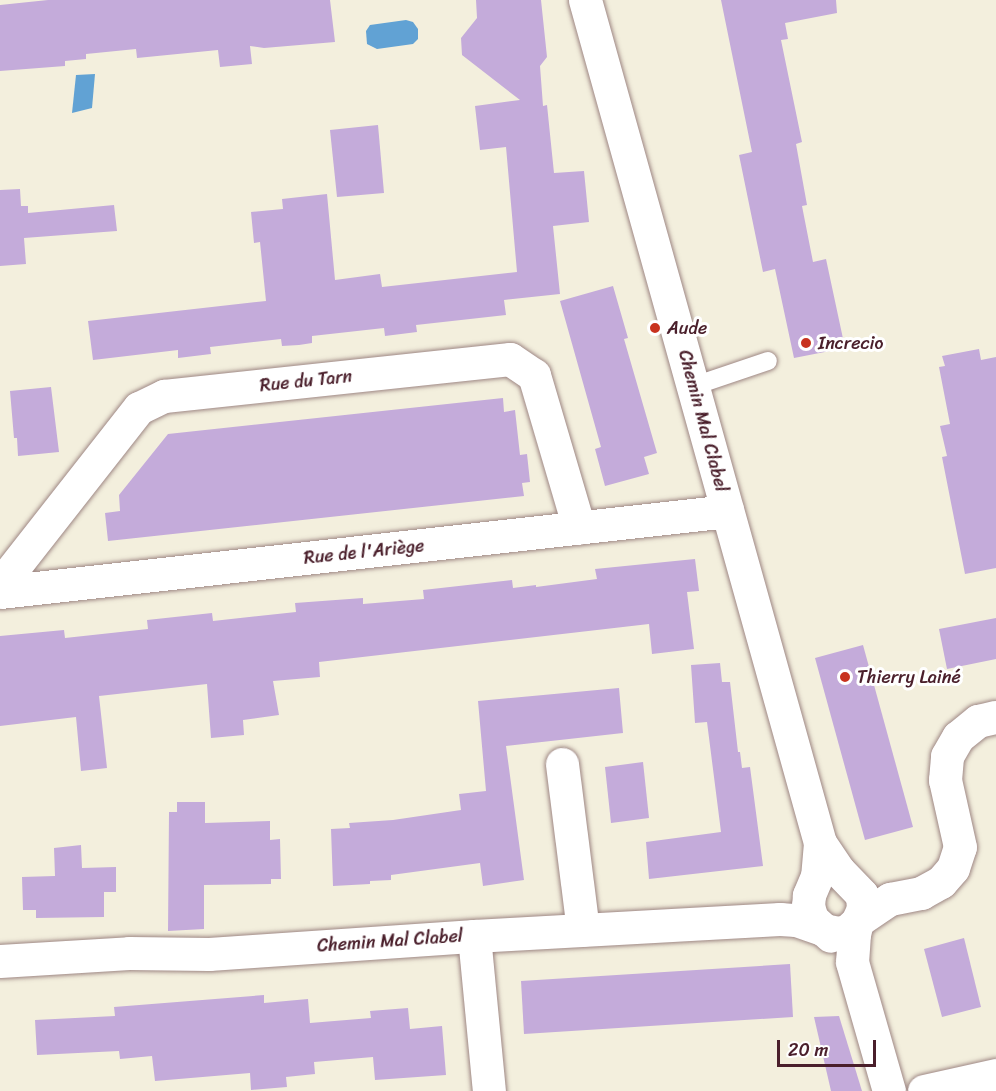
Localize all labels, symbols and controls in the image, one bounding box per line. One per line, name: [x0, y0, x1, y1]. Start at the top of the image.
place label: Aude: [667, 317, 707, 339]
marker: Aude: [648, 321, 662, 335]
place label: Increcio: [818, 332, 883, 354]
marker: Increcio: [799, 336, 813, 350]
street label: Chemin Mal Clabel: [674, 348, 732, 494]
street label: Rue du Tarn: [259, 365, 353, 397]
street label: Rue de l'Ariège: [302, 535, 426, 569]
place label: Thierry Lainé: [857, 666, 961, 688]
marker: Thierry Lainé: [838, 670, 852, 684]
street label: Chemin Mal Clabel: [316, 925, 464, 957]
scale bar: [780, 1028, 879, 1066]
text: 20 m: [788, 1034, 828, 1066]

